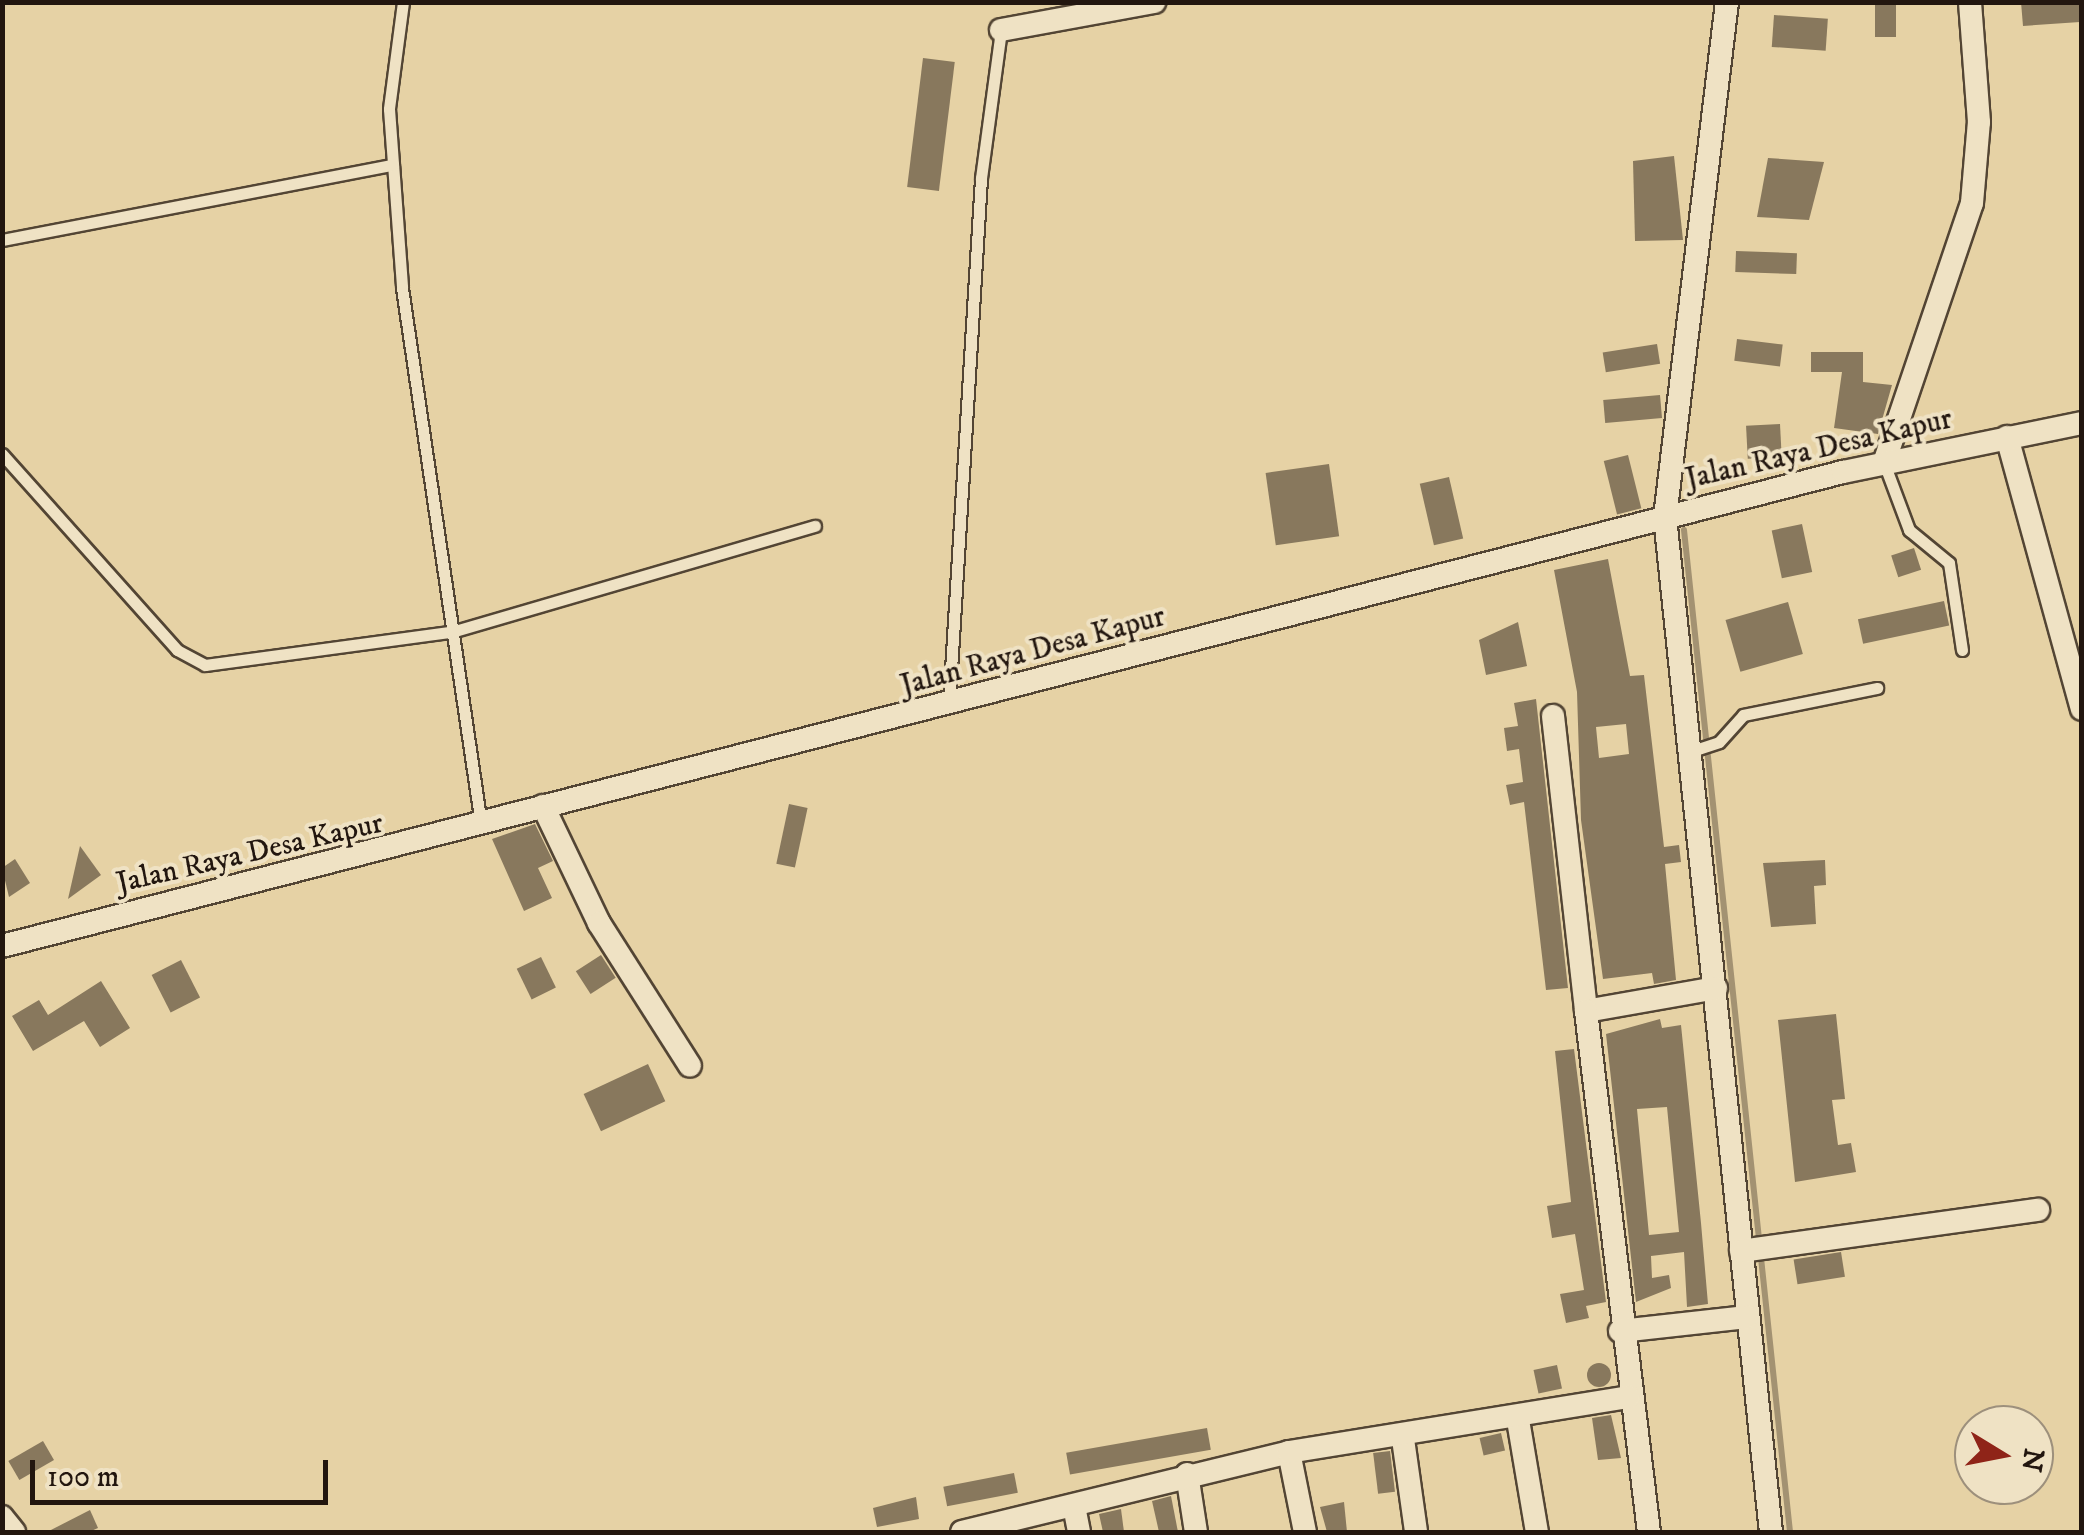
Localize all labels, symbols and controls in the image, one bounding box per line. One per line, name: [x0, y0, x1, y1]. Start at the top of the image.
street label: Jalan Raya Desa Kapur: [1682, 402, 1956, 498]
street label: Jalan Raya Desa Kapur: [897, 599, 1169, 705]
street label: Jalan Raya Desa Kapur: [113, 806, 387, 902]
north arrow: [1954, 1405, 2054, 1505]
scale bar: [35, 1440, 332, 1502]
text: N: [2013, 1446, 2051, 1474]
text: 100 m: [47, 1459, 119, 1496]

